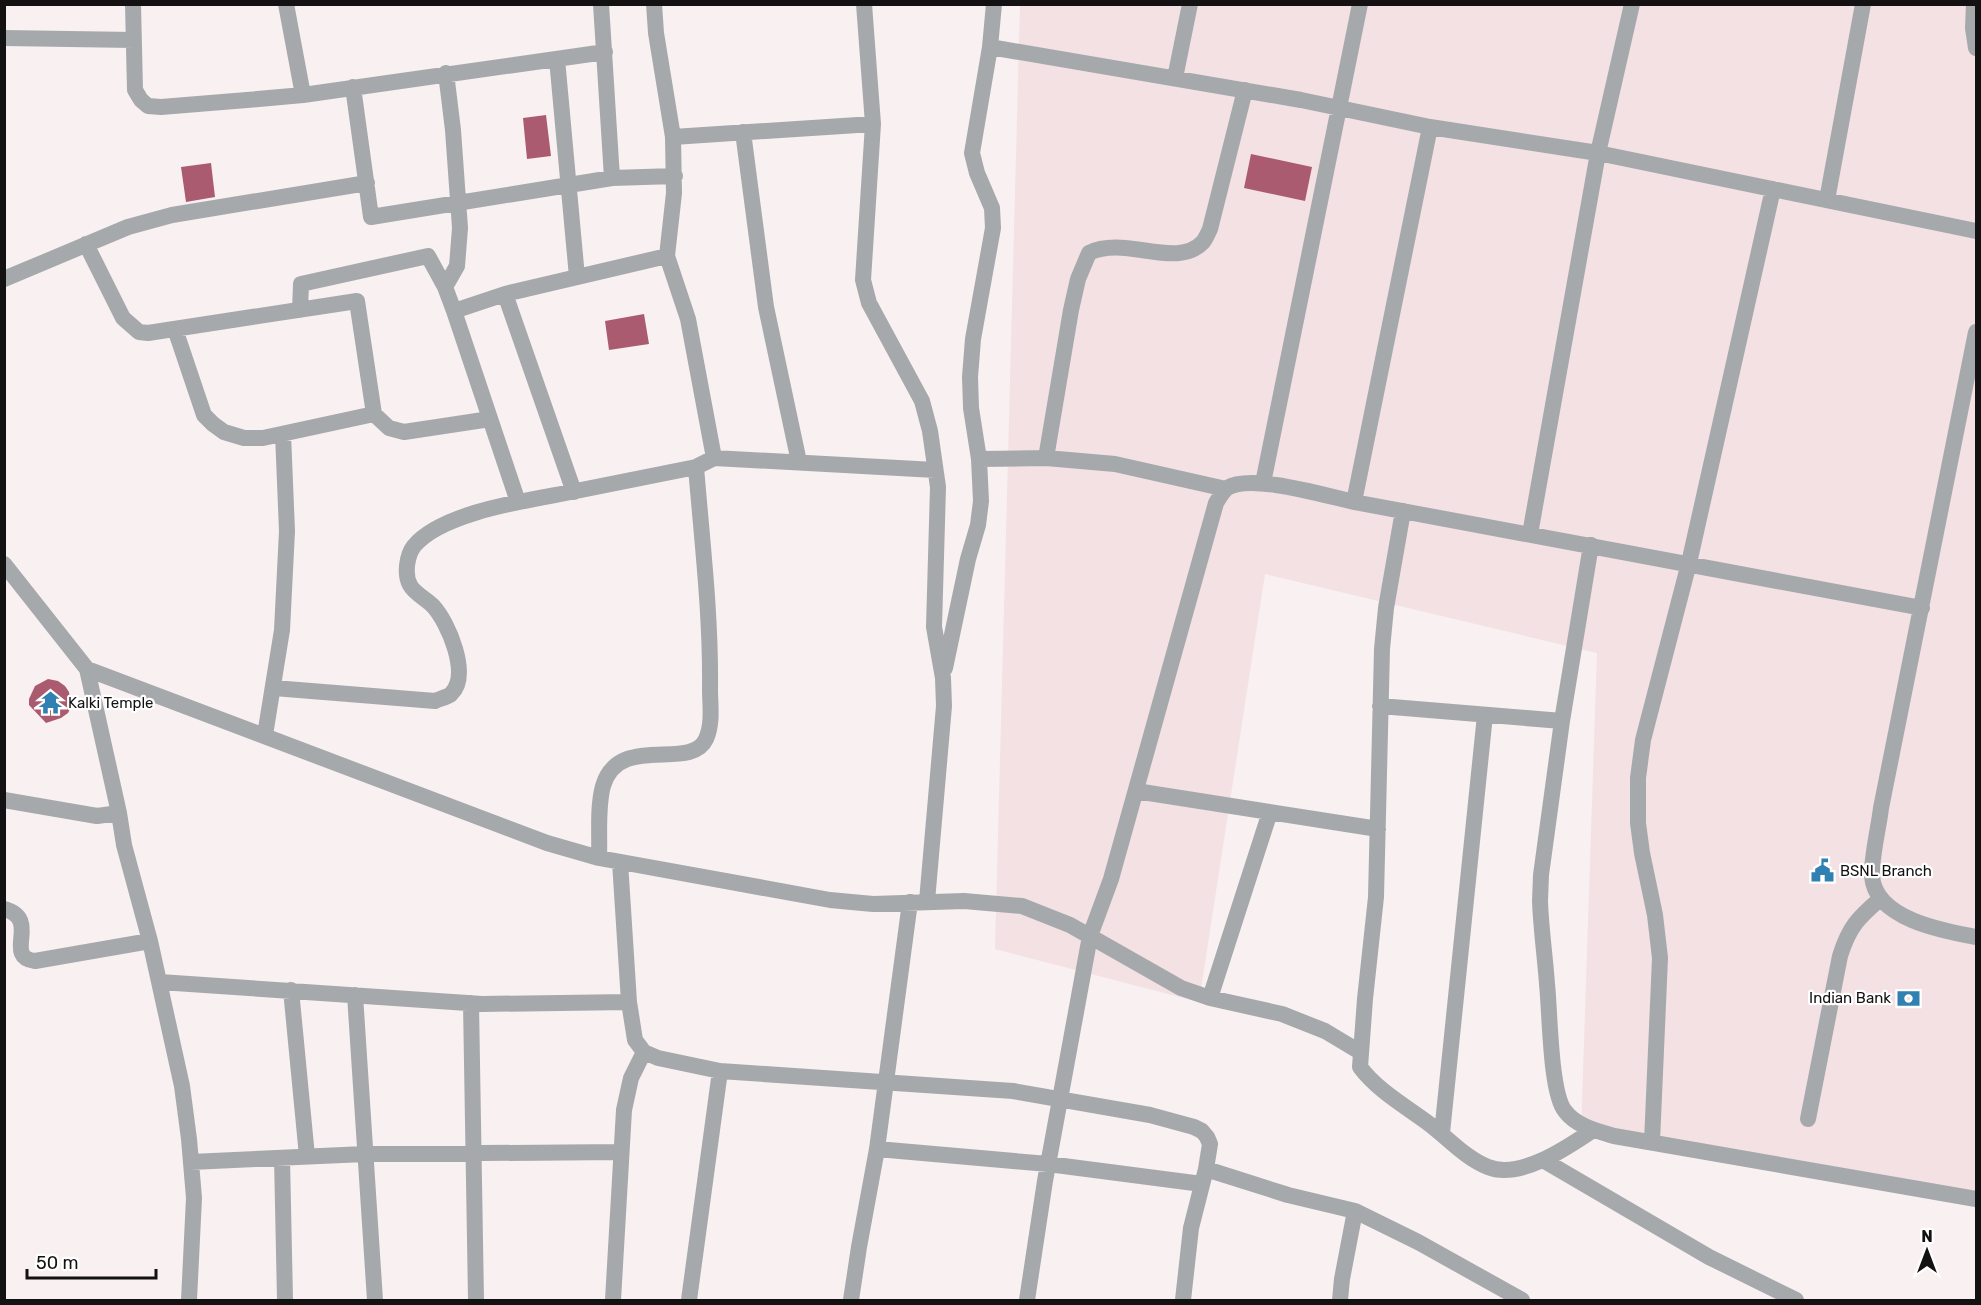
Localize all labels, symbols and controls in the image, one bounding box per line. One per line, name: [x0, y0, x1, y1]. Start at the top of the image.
temple icon: Kalki Temple: [37, 690, 63, 716]
place label: Kalki Temple: [68, 694, 153, 712]
public building icon: BSNL Branch: [1809, 858, 1835, 884]
place label: BSNL Branch: [1840, 862, 1932, 880]
bank icon: Indian Bank: [1896, 985, 1922, 1011]
place label: Indian Bank: [1809, 989, 1891, 1007]
north arrow: [1897, 1221, 1957, 1281]
text: N: [1921, 1227, 1933, 1246]
scale bar: [27, 1242, 156, 1280]
text: 50 m: [36, 1252, 79, 1274]

